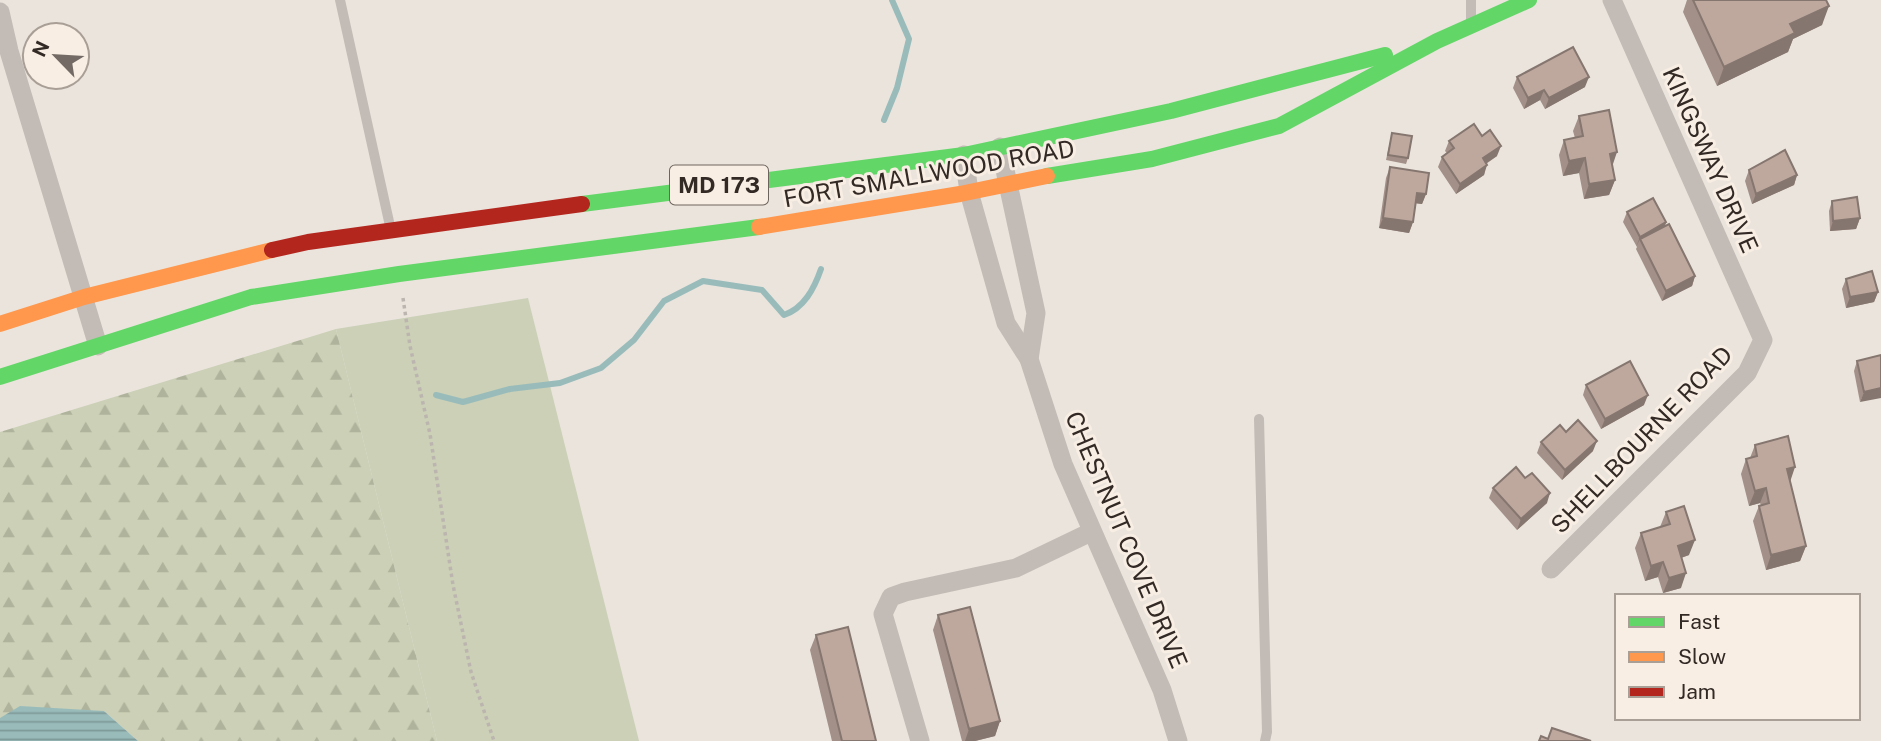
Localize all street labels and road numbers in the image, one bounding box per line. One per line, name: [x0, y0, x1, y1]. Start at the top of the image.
street label: KINGSWAY DRIVE: [1657, 62, 1764, 257]
street label: FORT SMALLWOOD ROAD: [781, 134, 1077, 212]
road number: MD 173: [670, 166, 768, 204]
street label: SHELLBOURNE ROAD: [1545, 340, 1738, 538]
street label: CHESTNUT COVE DRIVE: [1060, 407, 1194, 672]

